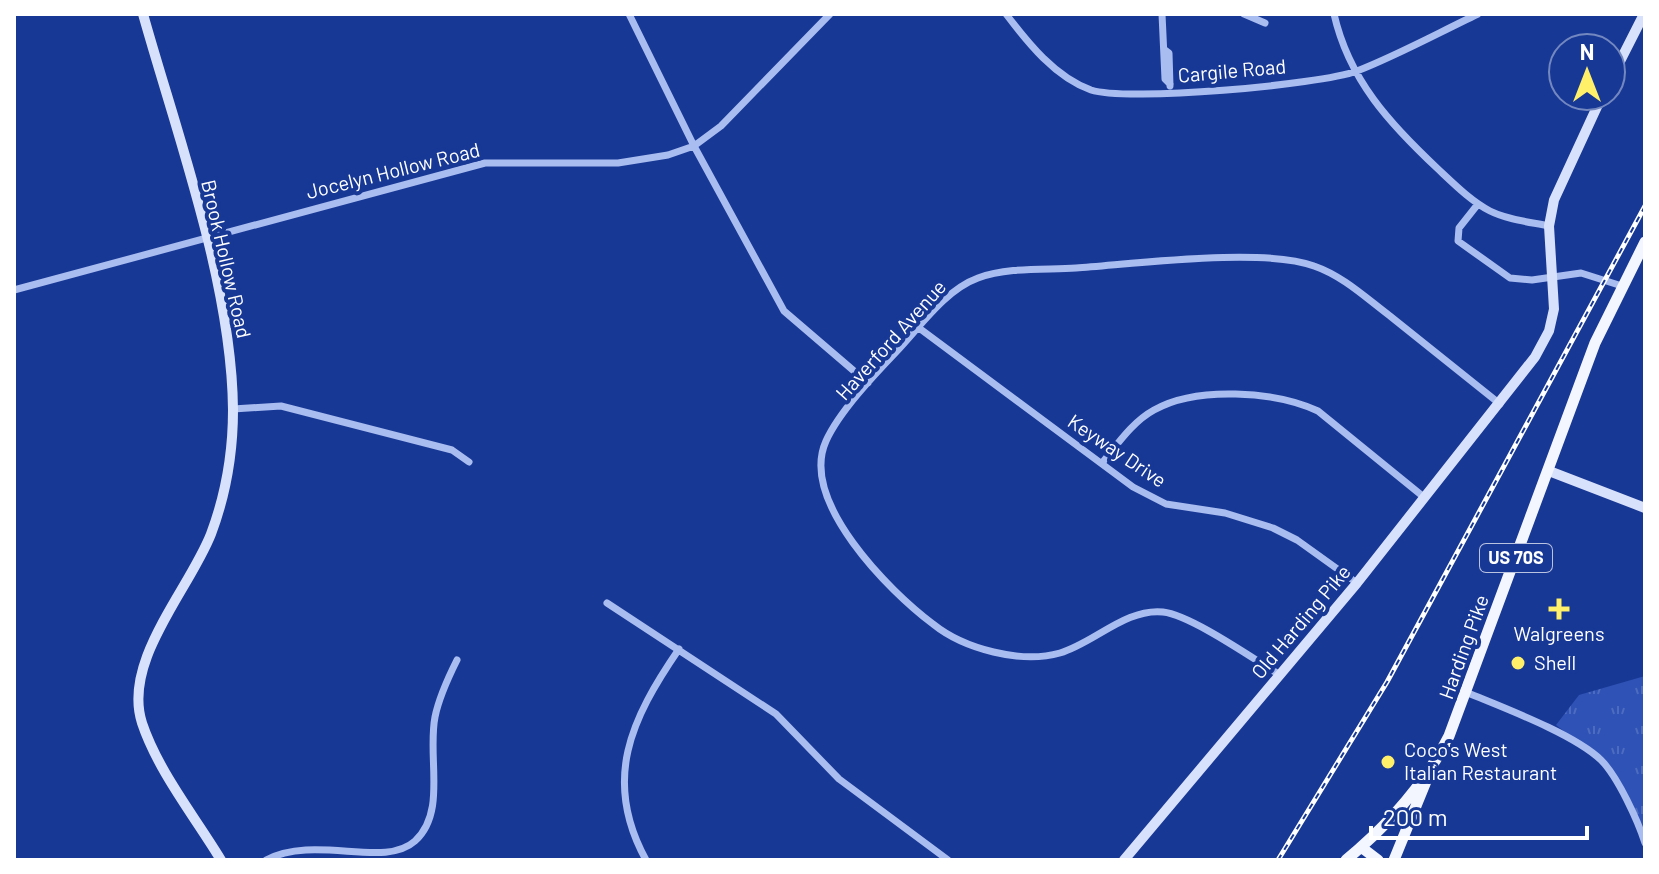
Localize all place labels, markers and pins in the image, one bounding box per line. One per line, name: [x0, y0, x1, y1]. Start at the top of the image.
marker: Walgreens: [1550, 600, 1568, 618]
place label: Walgreens: [1513, 621, 1605, 645]
place label: Shell: [1534, 650, 1576, 674]
marker: Shell: [1509, 654, 1527, 672]
place label: Coco's West Italian Restaurant: [1404, 737, 1557, 784]
marker: Coco's West Italian Restaurant: [1379, 753, 1397, 771]

